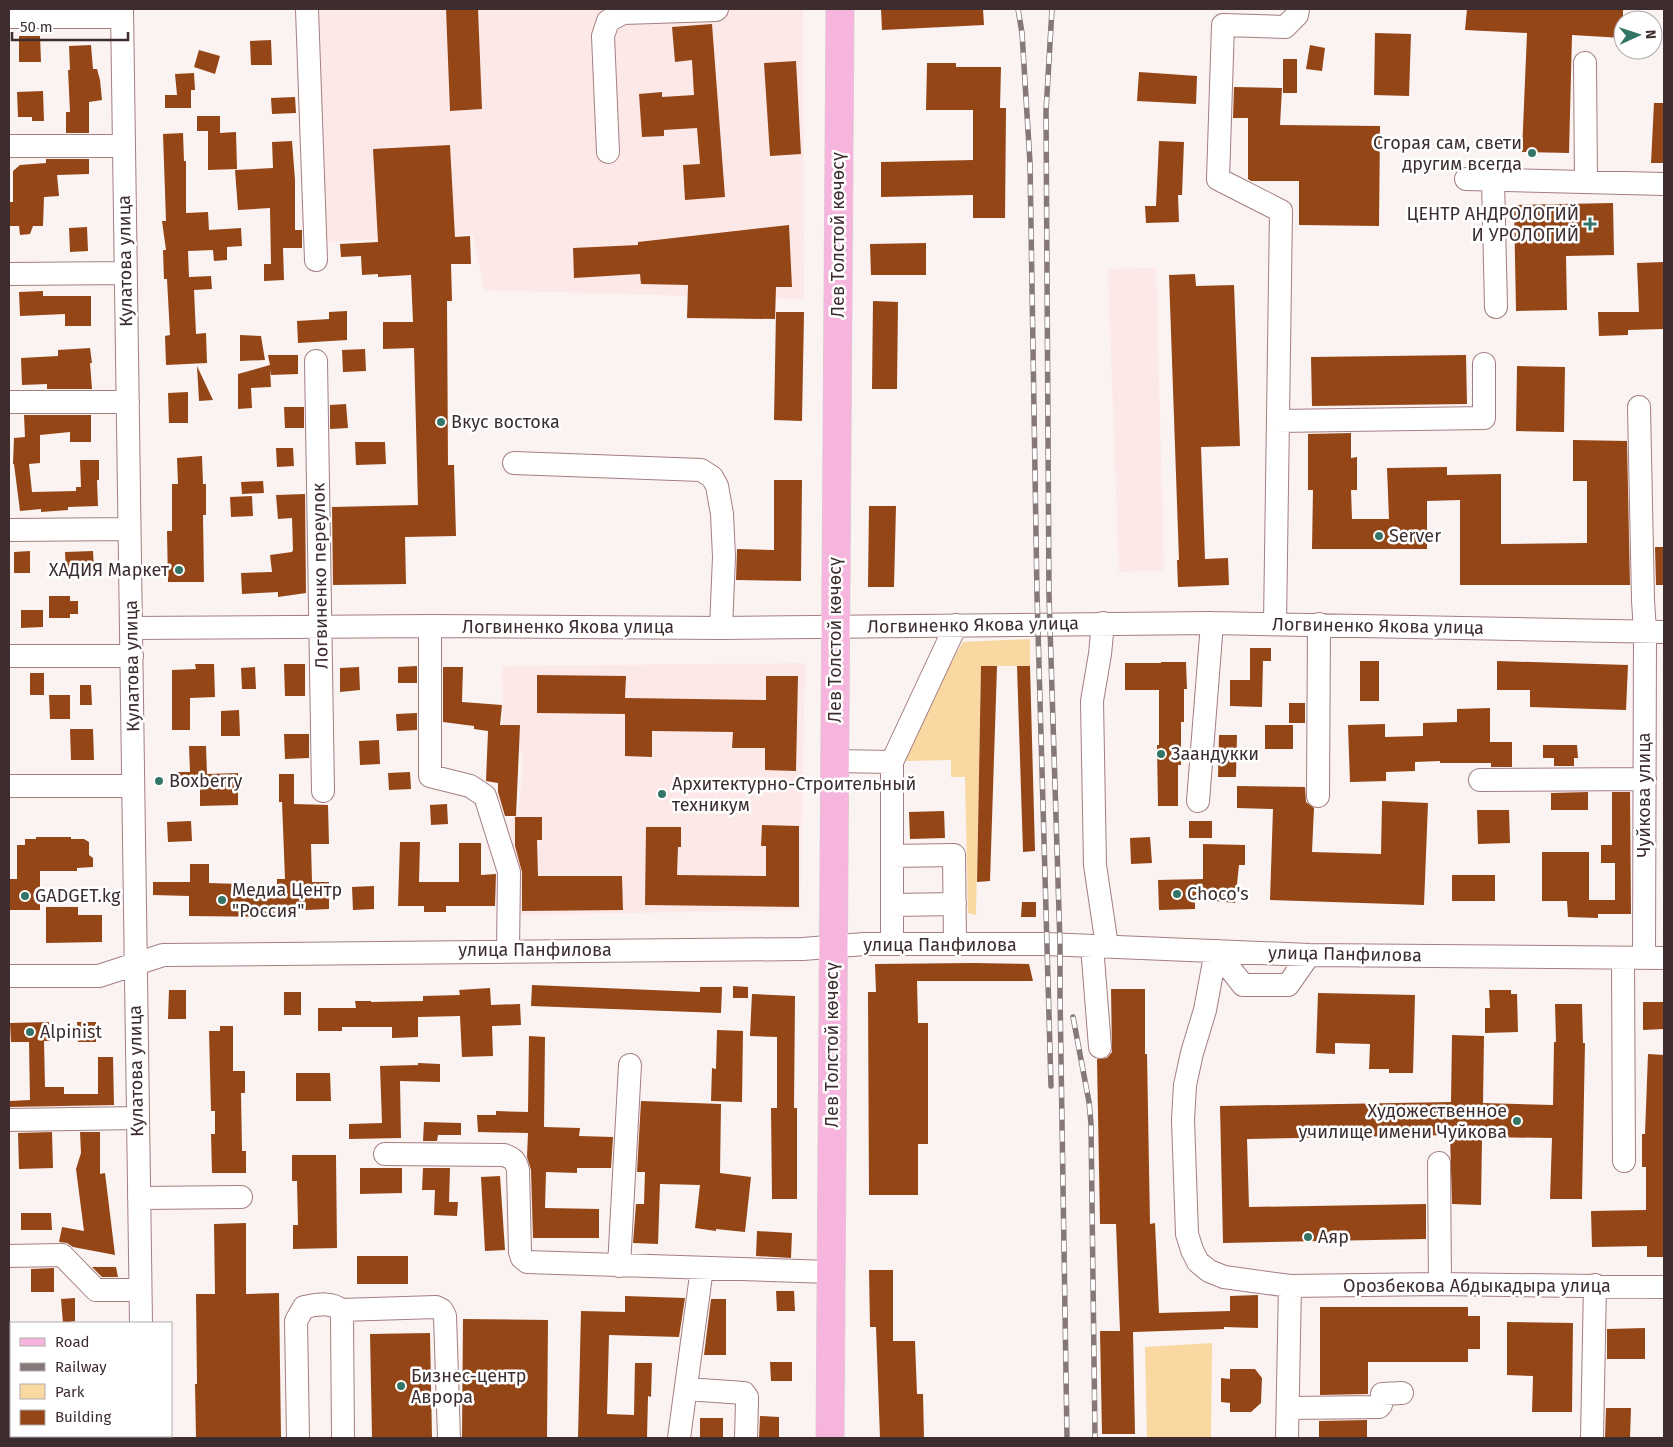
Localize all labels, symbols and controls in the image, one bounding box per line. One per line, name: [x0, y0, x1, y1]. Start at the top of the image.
scale bar: [12, 10, 129, 42]
north arrow: [1613, 10, 1663, 60]
text: 50 m: [20, 18, 53, 36]
text: N: [1642, 29, 1659, 39]
place label: Сгорая сам, свети другим всегда: [1373, 132, 1522, 175]
marker: Сгорая сам, свети другим всегда: [1526, 147, 1538, 159]
street label: Лев Толстой көчөсү: [827, 152, 849, 318]
street label: Кулатова улица: [113, 195, 137, 327]
place label: ЦЕНТР АНДРОЛОГИЙ И УРОЛОГИЙ: [1406, 203, 1579, 246]
marker: ЦЕНТР АНДРОЛОГИЙ И УРОЛОГИЙ: [1583, 217, 1597, 231]
place label: Вкус востока: [451, 411, 560, 433]
marker: Вкус востока: [435, 416, 447, 428]
street label: Логвиненко переулок: [307, 482, 333, 669]
place label: Server: [1389, 525, 1441, 547]
marker: Server: [1373, 530, 1385, 542]
street label: Лев Толстой көчөсү: [824, 557, 846, 723]
place label: ХАДИЯ Маркет: [49, 559, 170, 581]
marker: ХАДИЯ Маркет: [173, 564, 185, 576]
street label: Кулатова улица: [120, 600, 144, 732]
street label: Логвиненко Якова улица: [867, 612, 1079, 638]
street label: Логвиненко Якова улица: [1272, 613, 1484, 639]
street label: Логвиненко Якова улица: [462, 616, 674, 638]
street label: Чуйкова улица: [1633, 732, 1655, 858]
place label: Заандукки: [1171, 743, 1259, 765]
marker: Заандукки: [1155, 748, 1167, 760]
place label: Boxberry: [169, 770, 242, 792]
place label: Архитектурно-Строительный техникум: [672, 773, 916, 816]
marker: Boxberry: [153, 775, 165, 787]
marker: Архитектурно-Строительный техникум: [656, 788, 668, 800]
place label: Медиа Центр "Россия": [232, 879, 342, 922]
place label: Choco's: [1187, 883, 1249, 905]
place label: GADGET.kg: [35, 885, 121, 907]
marker: Choco's: [1171, 888, 1183, 900]
marker: GADGET.kg: [19, 890, 31, 902]
marker: Медиа Центр "Россия": [216, 894, 228, 906]
street label: улица Панфилова: [863, 934, 1017, 956]
street label: улица Панфилова: [458, 939, 612, 961]
street label: улица Панфилова: [1268, 942, 1422, 966]
street label: Лев Толстой көчөсү: [821, 962, 843, 1128]
street label: Кулатова улица: [124, 1005, 148, 1137]
place label: Alpinist: [40, 1021, 102, 1043]
marker: Alpinist: [24, 1026, 36, 1038]
place label: Художественное училище имени Чуйкова: [1298, 1100, 1507, 1143]
marker: Художественное училище имени Чуйкова: [1511, 1115, 1523, 1127]
place label: Аяр: [1318, 1226, 1349, 1248]
marker: Аяр: [1302, 1231, 1314, 1243]
street label: Орозбекова Абдыкадыра улица: [1343, 1275, 1611, 1297]
legend: [10, 1322, 172, 1437]
text: Road: [55, 1333, 90, 1351]
text: Railway: [55, 1358, 107, 1376]
place label: Бизнес-центр Аврора: [411, 1365, 526, 1408]
marker: Бизнес-центр Аврора: [395, 1380, 407, 1392]
text: Park: [55, 1383, 85, 1401]
text: Building: [55, 1408, 111, 1426]

